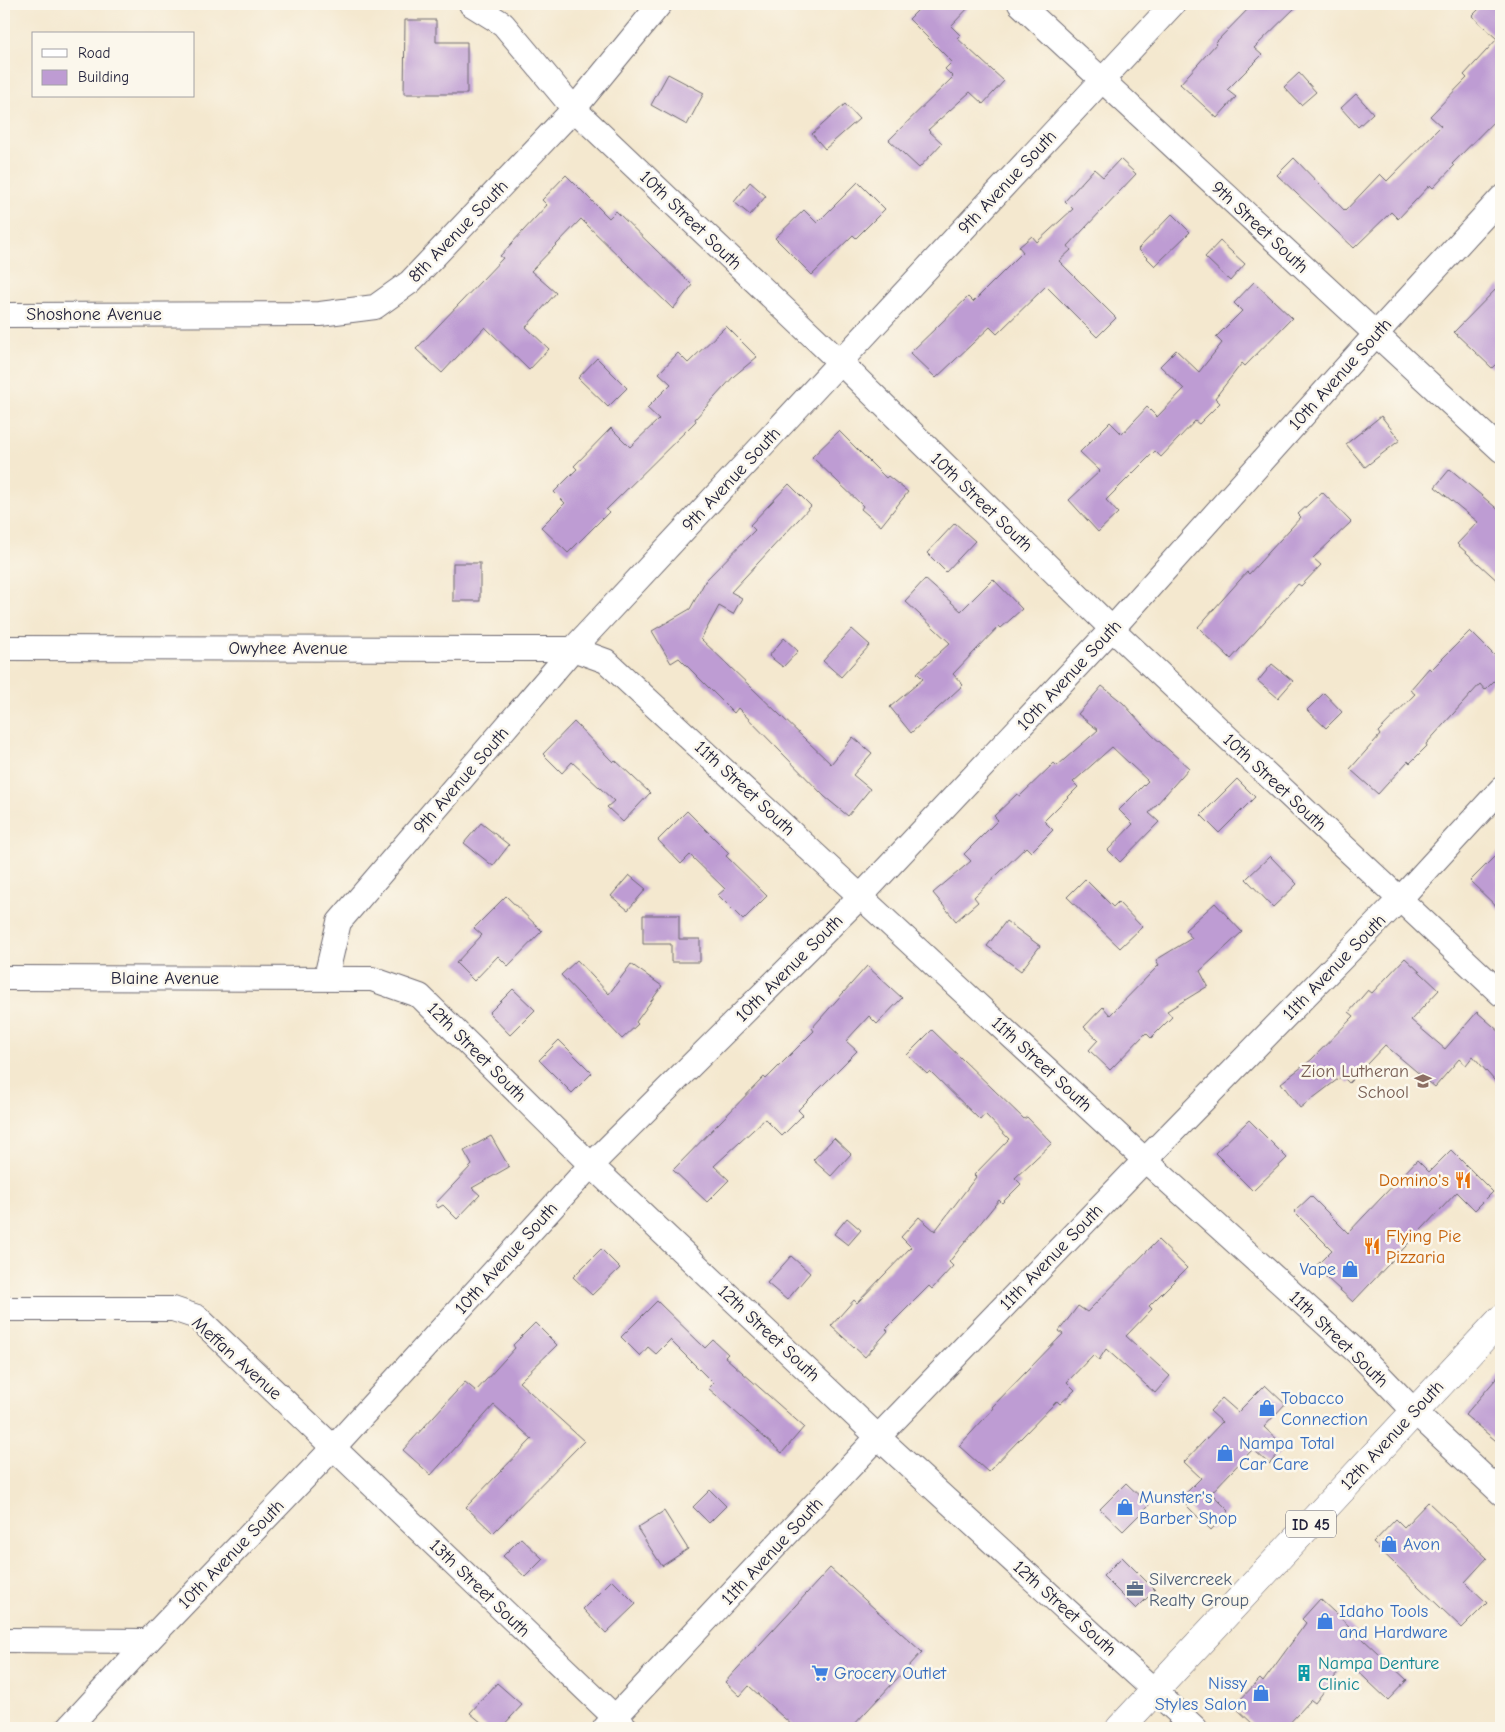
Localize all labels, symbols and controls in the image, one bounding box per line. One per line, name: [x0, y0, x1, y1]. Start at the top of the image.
legend: [32, 32, 195, 98]
text: Road: [78, 44, 110, 62]
text: Building: [78, 68, 129, 86]
street label: 9th Avenue South: [954, 126, 1061, 239]
street label: 10th Street South: [635, 166, 746, 274]
street label: 8th Avenue South: [404, 176, 513, 287]
street label: 9th Street South: [1207, 177, 1312, 278]
street label: Shoshone Avenue: [26, 304, 162, 325]
street label: 10th Avenue South: [1285, 314, 1396, 435]
street label: 9th Avenue South: [678, 423, 785, 536]
street label: 10th Street South: [926, 448, 1037, 556]
street label: 10th Avenue South: [1013, 616, 1126, 735]
street label: Owyhee Avenue: [229, 638, 347, 659]
street label: 9th Avenue South: [409, 723, 513, 838]
street label: 10th Street South: [1219, 729, 1331, 836]
street label: 11th Street South: [690, 736, 799, 840]
street label: 10th Avenue South: [731, 910, 847, 1026]
street label: 11th Avenue South: [1278, 910, 1390, 1025]
street label: Blaine Avenue: [111, 968, 219, 989]
street label: 12th Street South: [423, 998, 531, 1106]
street label: 11th Street South: [987, 1012, 1096, 1116]
place label: Zion Lutheran School: [1301, 1061, 1409, 1103]
school or university icon: Zion Lutheran School: [1413, 1071, 1433, 1091]
place label: Domino's: [1379, 1170, 1449, 1191]
restaurant icon: Domino's: [1453, 1170, 1473, 1190]
street label: 10th Avenue South: [451, 1198, 562, 1319]
street label: 11th Avenue South: [995, 1200, 1107, 1315]
place label: Flying Pie Pizzaria: [1386, 1226, 1461, 1268]
restaurant icon: Flying Pie Pizzaria: [1362, 1236, 1382, 1256]
place label: Vape: [1300, 1259, 1336, 1280]
shop icon: Vape: [1340, 1259, 1360, 1279]
street label: 12th Street South: [713, 1281, 824, 1386]
street label: 11th Street South: [1285, 1287, 1393, 1392]
street label: Meffan Avenue: [187, 1312, 286, 1404]
street label: 12th Avenue South: [1336, 1376, 1448, 1494]
place label: Tobacco Connection: [1281, 1388, 1368, 1430]
shop icon: Tobacco Connection: [1257, 1398, 1277, 1418]
place label: Nampa Total Car Care: [1239, 1433, 1335, 1475]
shop icon: Nampa Total Car Care: [1215, 1443, 1235, 1463]
place label: Munster's Barber Shop: [1139, 1487, 1237, 1529]
street label: 11th Avenue South: [717, 1493, 828, 1609]
street label: 10th Avenue South: [174, 1496, 289, 1613]
shop icon: Munster's Barber Shop: [1115, 1497, 1135, 1517]
road number: ID 45: [1286, 1510, 1336, 1538]
shop icon: Avon: [1379, 1534, 1399, 1554]
place label: Avon: [1403, 1534, 1440, 1555]
street label: 13th Street South: [425, 1535, 534, 1642]
street label: 12th Street South: [1009, 1556, 1121, 1660]
place label: Silvercreek Realty Group: [1149, 1569, 1249, 1611]
office icon: Silvercreek Realty Group: [1125, 1579, 1145, 1599]
place label: Idaho Tools and Hardware: [1339, 1601, 1448, 1643]
shop icon: Idaho Tools and Hardware: [1315, 1611, 1335, 1631]
place label: Nampa Denture Clinic: [1318, 1653, 1439, 1695]
supermarket icon: Grocery Outlet: [810, 1663, 830, 1683]
place label: Grocery Outlet: [834, 1663, 947, 1684]
building icon: Nampa Denture Clinic: [1294, 1663, 1314, 1683]
place label: Nissy Styles Salon: [1155, 1673, 1248, 1715]
shop icon: Nissy Styles Salon: [1251, 1683, 1271, 1703]

